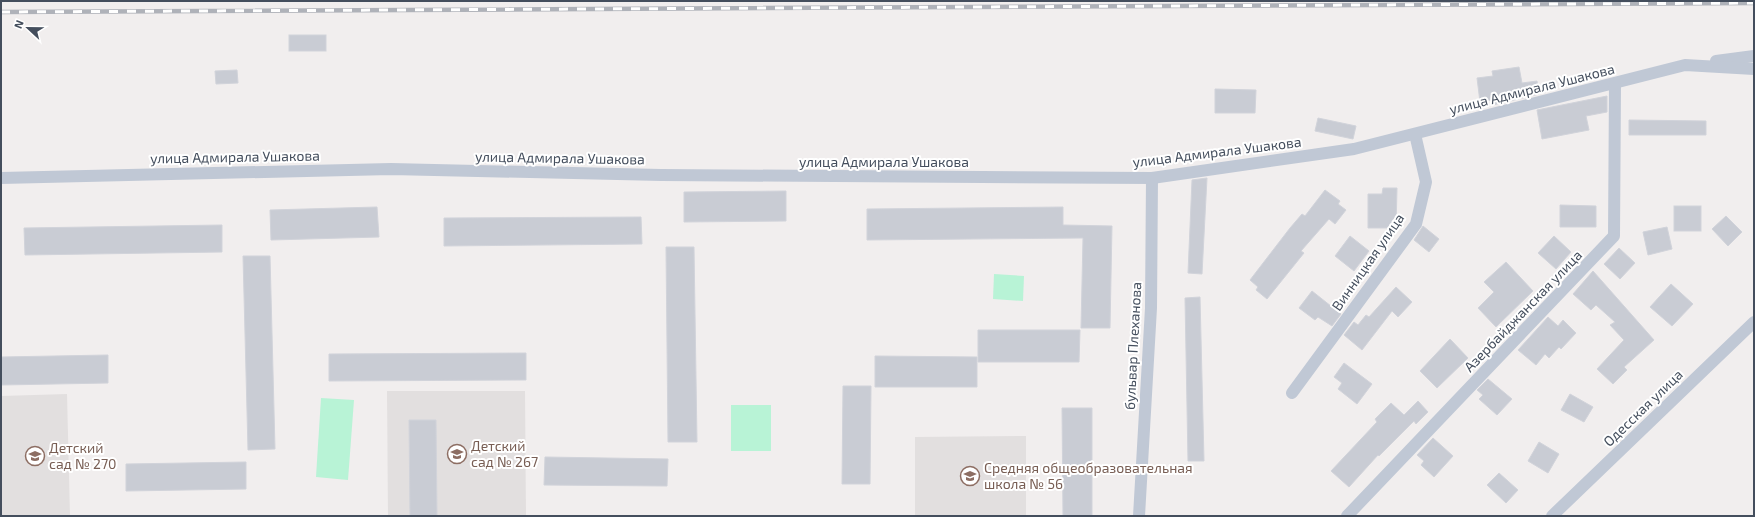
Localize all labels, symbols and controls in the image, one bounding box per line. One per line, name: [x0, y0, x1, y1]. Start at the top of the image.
north arrow: [8, 8, 48, 48]
text: N: [11, 18, 26, 30]
street label: улица Адмирала Ушакова: [1447, 60, 1616, 117]
street label: улица Адмирала Ушакова: [1132, 133, 1302, 170]
street label: улица Адмирала Ушакова: [150, 147, 320, 166]
street label: улица Адмирала Ушакова: [475, 148, 645, 167]
street label: улица Адмирала Ушакова: [799, 153, 969, 170]
street label: Винницкая улица: [1328, 210, 1407, 314]
street label: Азербайджанская улица: [1460, 246, 1585, 375]
street label: бульвар Плеханова: [1121, 282, 1144, 410]
street label: Одесская улица: [1599, 366, 1686, 450]
place label: Детский сад № 267: [471, 437, 538, 470]
place label: Детский сад № 270: [49, 439, 117, 472]
school or university icon: Детский сад № 267: [446, 443, 468, 465]
school or university icon: Детский сад № 270: [24, 445, 46, 467]
place label: Средняя общеобразовательная школа № 56: [984, 459, 1193, 492]
school or university icon: Средняя общеобразовательная школа № 56: [959, 465, 981, 487]

